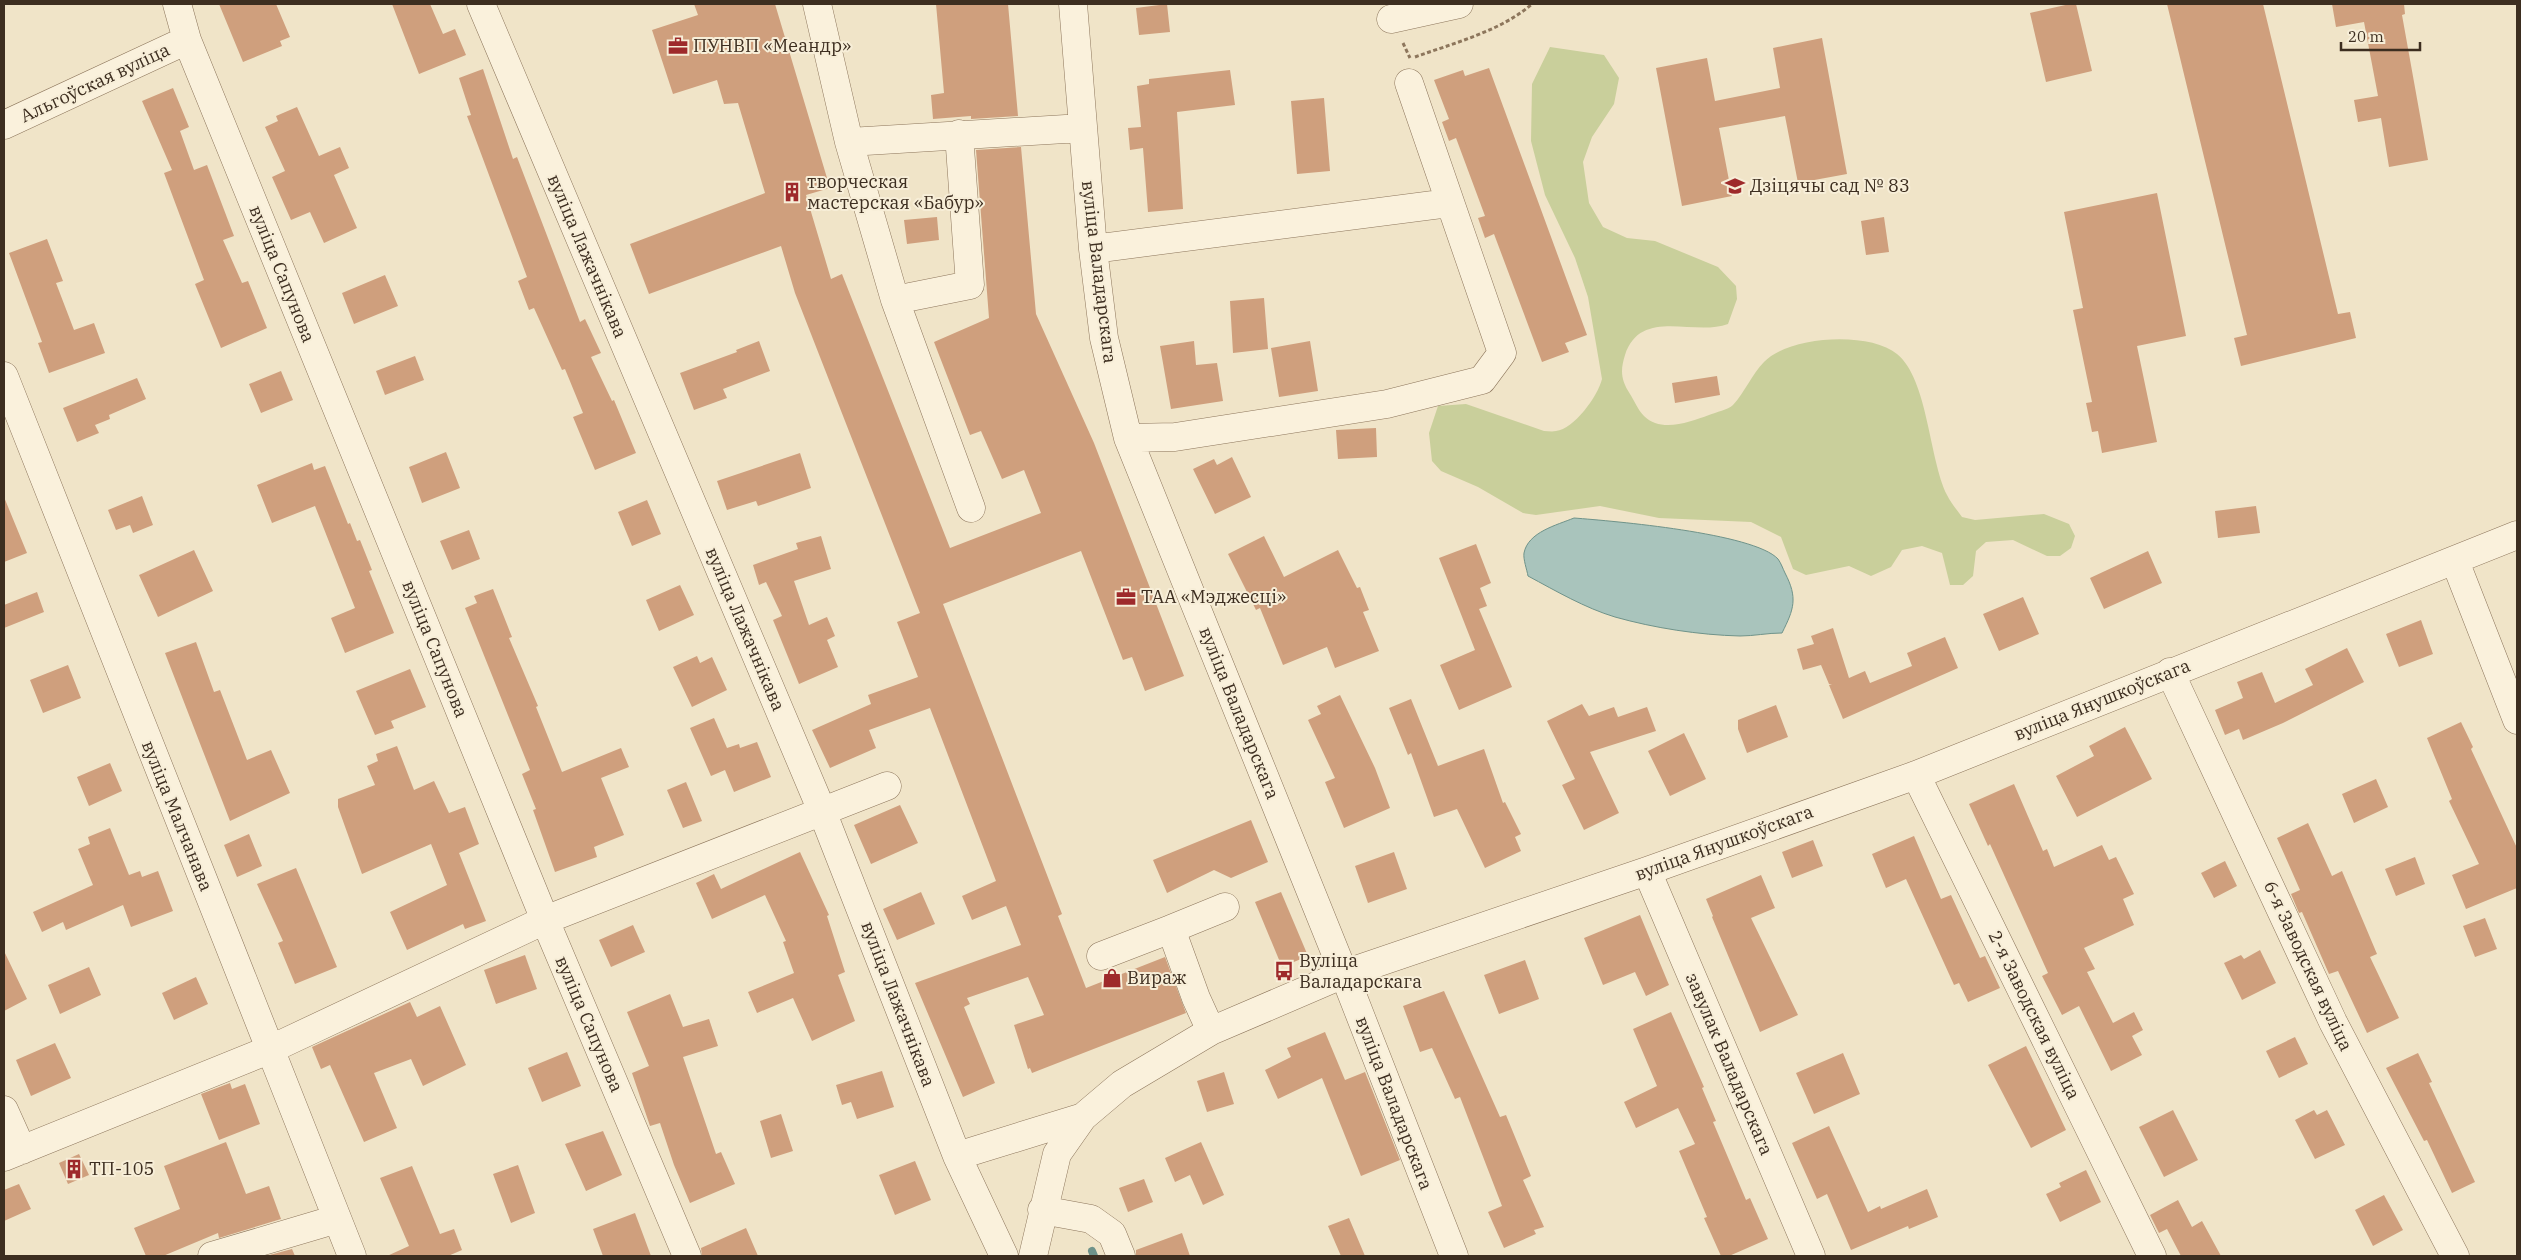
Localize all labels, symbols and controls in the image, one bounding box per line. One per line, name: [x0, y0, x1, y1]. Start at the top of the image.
scale bar: [2341, 20, 2420, 52]
text: 20 m: [2348, 27, 2384, 46]
place label: ПУНВП «Меандр»: [693, 34, 851, 57]
office icon: ПУНВП «Меандр»: [667, 35, 689, 57]
street label: Альгоўская вуліца: [16, 38, 173, 127]
street label: вуліца Лажачнікава: [543, 170, 632, 341]
place label: творческая мастерская «Бабур»: [807, 170, 984, 214]
place label: Дзіцячы сад № 83: [1750, 174, 1910, 197]
school or university icon: Дзіцячы сад № 83: [1724, 175, 1746, 197]
street label: вуліца Валадарскага: [1077, 179, 1122, 365]
building icon: творческая мастерская «Бабур»: [781, 181, 803, 203]
street label: вуліца Сапунова: [244, 202, 321, 346]
street label: вуліца Лажачнікава: [701, 543, 790, 714]
street label: вуліца Сапунова: [397, 577, 474, 721]
place label: ТАА «Мэджесці»: [1141, 585, 1286, 608]
office icon: ТАА «Мэджесці»: [1115, 586, 1137, 608]
street label: вуліца Валадарскага: [1194, 623, 1285, 803]
street label: вуліца Янушкоўскага: [2010, 654, 2194, 745]
street label: вуліца Малчанава: [137, 737, 218, 895]
street label: вуліца Янушкоўскага: [1631, 799, 1816, 886]
street label: 6-я Заводская вуліца: [2259, 877, 2358, 1055]
street label: вуліца Лажачнікава: [856, 918, 941, 1090]
street label: 2-я Заводская вуліца: [1984, 926, 2085, 1103]
place label: Вуліца Валадарскага: [1299, 949, 1422, 993]
street label: вуліца Сапунова: [550, 952, 629, 1096]
bus stop icon: Вуліца Валадарскага: [1273, 960, 1295, 982]
place label: Вираж: [1127, 966, 1187, 989]
shop icon: Вираж: [1101, 967, 1123, 989]
street label: завулак Валадарскага: [1681, 969, 1778, 1159]
street label: вуліца Валадарскага: [1351, 1013, 1438, 1193]
place label: ТП-105: [89, 1157, 154, 1180]
building icon: ТП-105: [63, 1158, 85, 1180]

